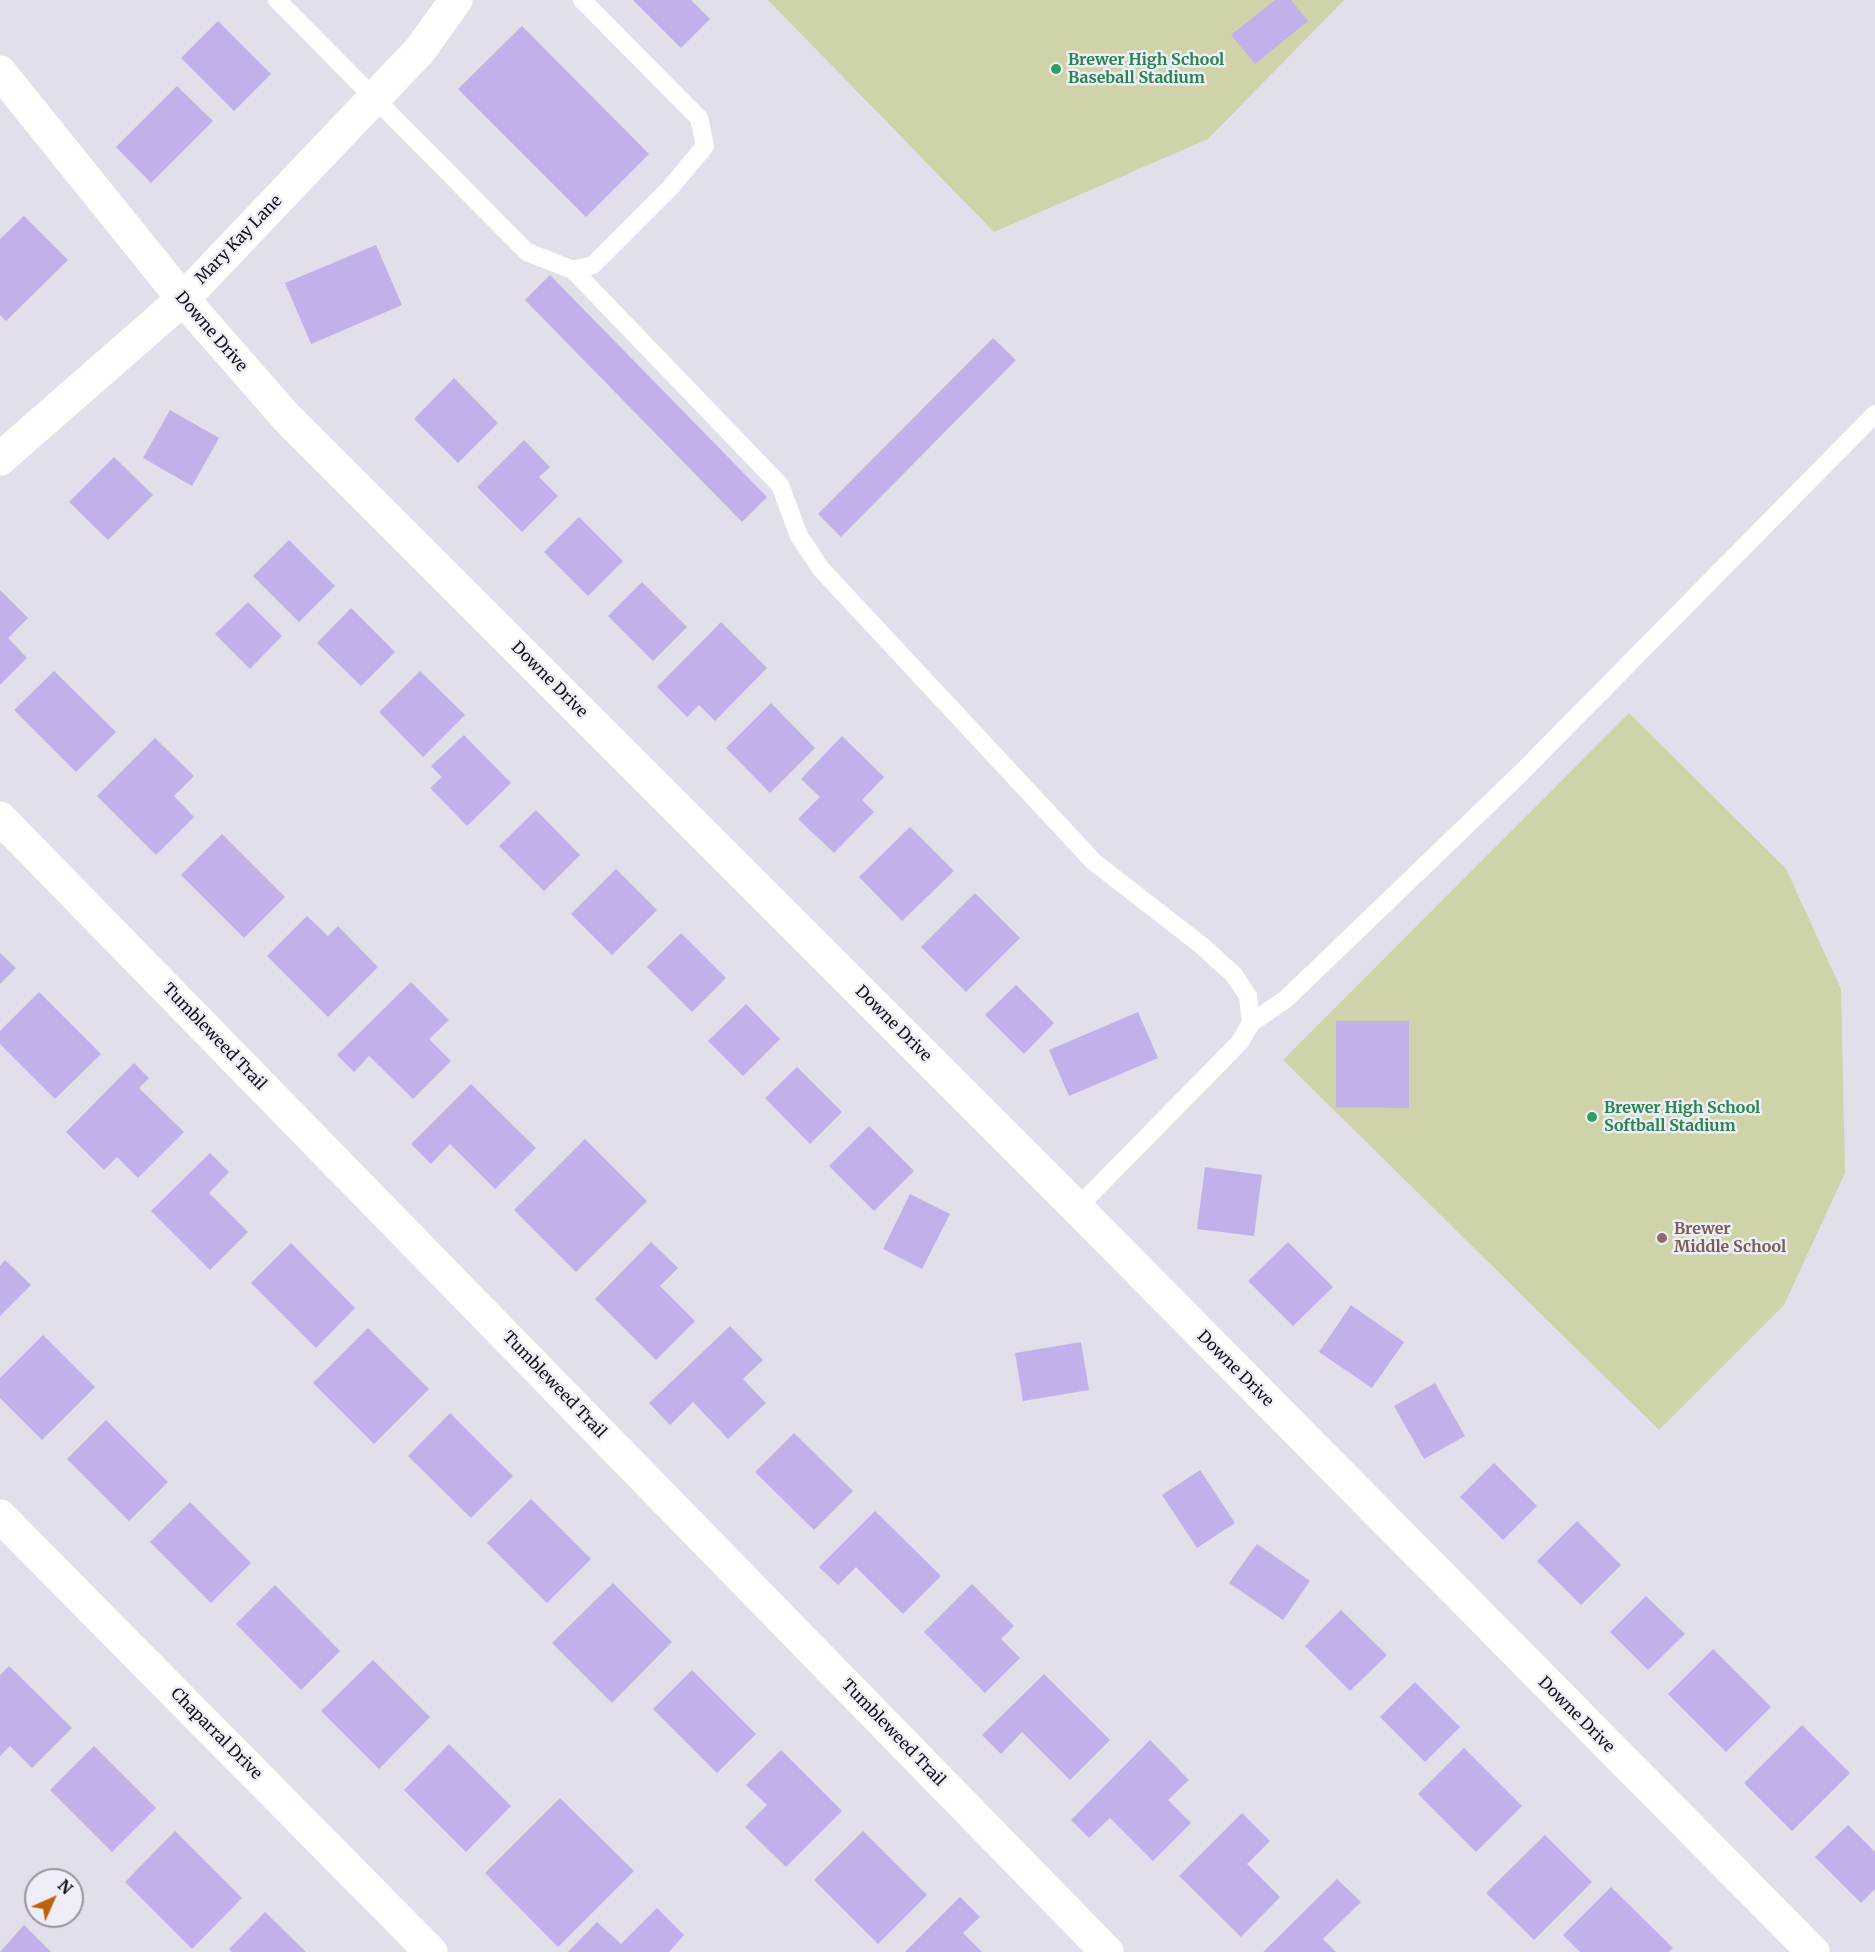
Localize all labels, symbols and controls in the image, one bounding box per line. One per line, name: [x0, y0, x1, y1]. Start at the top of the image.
place label: Brewer High School Baseball Stadium: [1068, 50, 1224, 88]
marker: Brewer High School Baseball Stadium: [1049, 62, 1063, 76]
street label: Mary Kay Lane: [192, 192, 286, 288]
street label: Downe Drive: [171, 288, 251, 376]
street label: Downe Drive: [507, 638, 591, 722]
street label: Tumbleweed Trail: [158, 980, 270, 1094]
street label: Downe Drive: [851, 982, 935, 1066]
place label: Brewer High School Softball Stadium: [1604, 1098, 1760, 1136]
marker: Brewer High School Softball Stadium: [1585, 1110, 1599, 1124]
place label: Brewer Middle School: [1674, 1219, 1786, 1257]
marker: Brewer Middle School: [1655, 1231, 1669, 1245]
street label: Downe Drive: [1193, 1327, 1277, 1411]
street label: Tumbleweed Trail: [498, 1328, 610, 1442]
street label: Downe Drive: [1534, 1673, 1618, 1757]
street label: Tumbleweed Trail: [837, 1676, 949, 1790]
street label: Chaparral Drive: [166, 1684, 266, 1784]
north arrow: [24, 1868, 84, 1928]
text: N: [54, 1875, 77, 1898]

